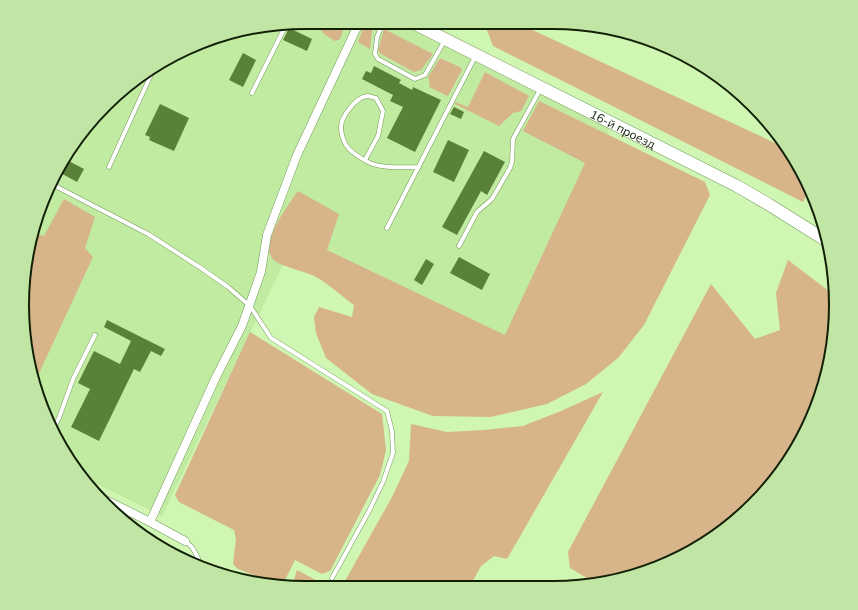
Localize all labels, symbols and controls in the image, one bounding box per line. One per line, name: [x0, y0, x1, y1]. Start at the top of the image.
street label: 16-й проезд: [588, 106, 658, 151]

